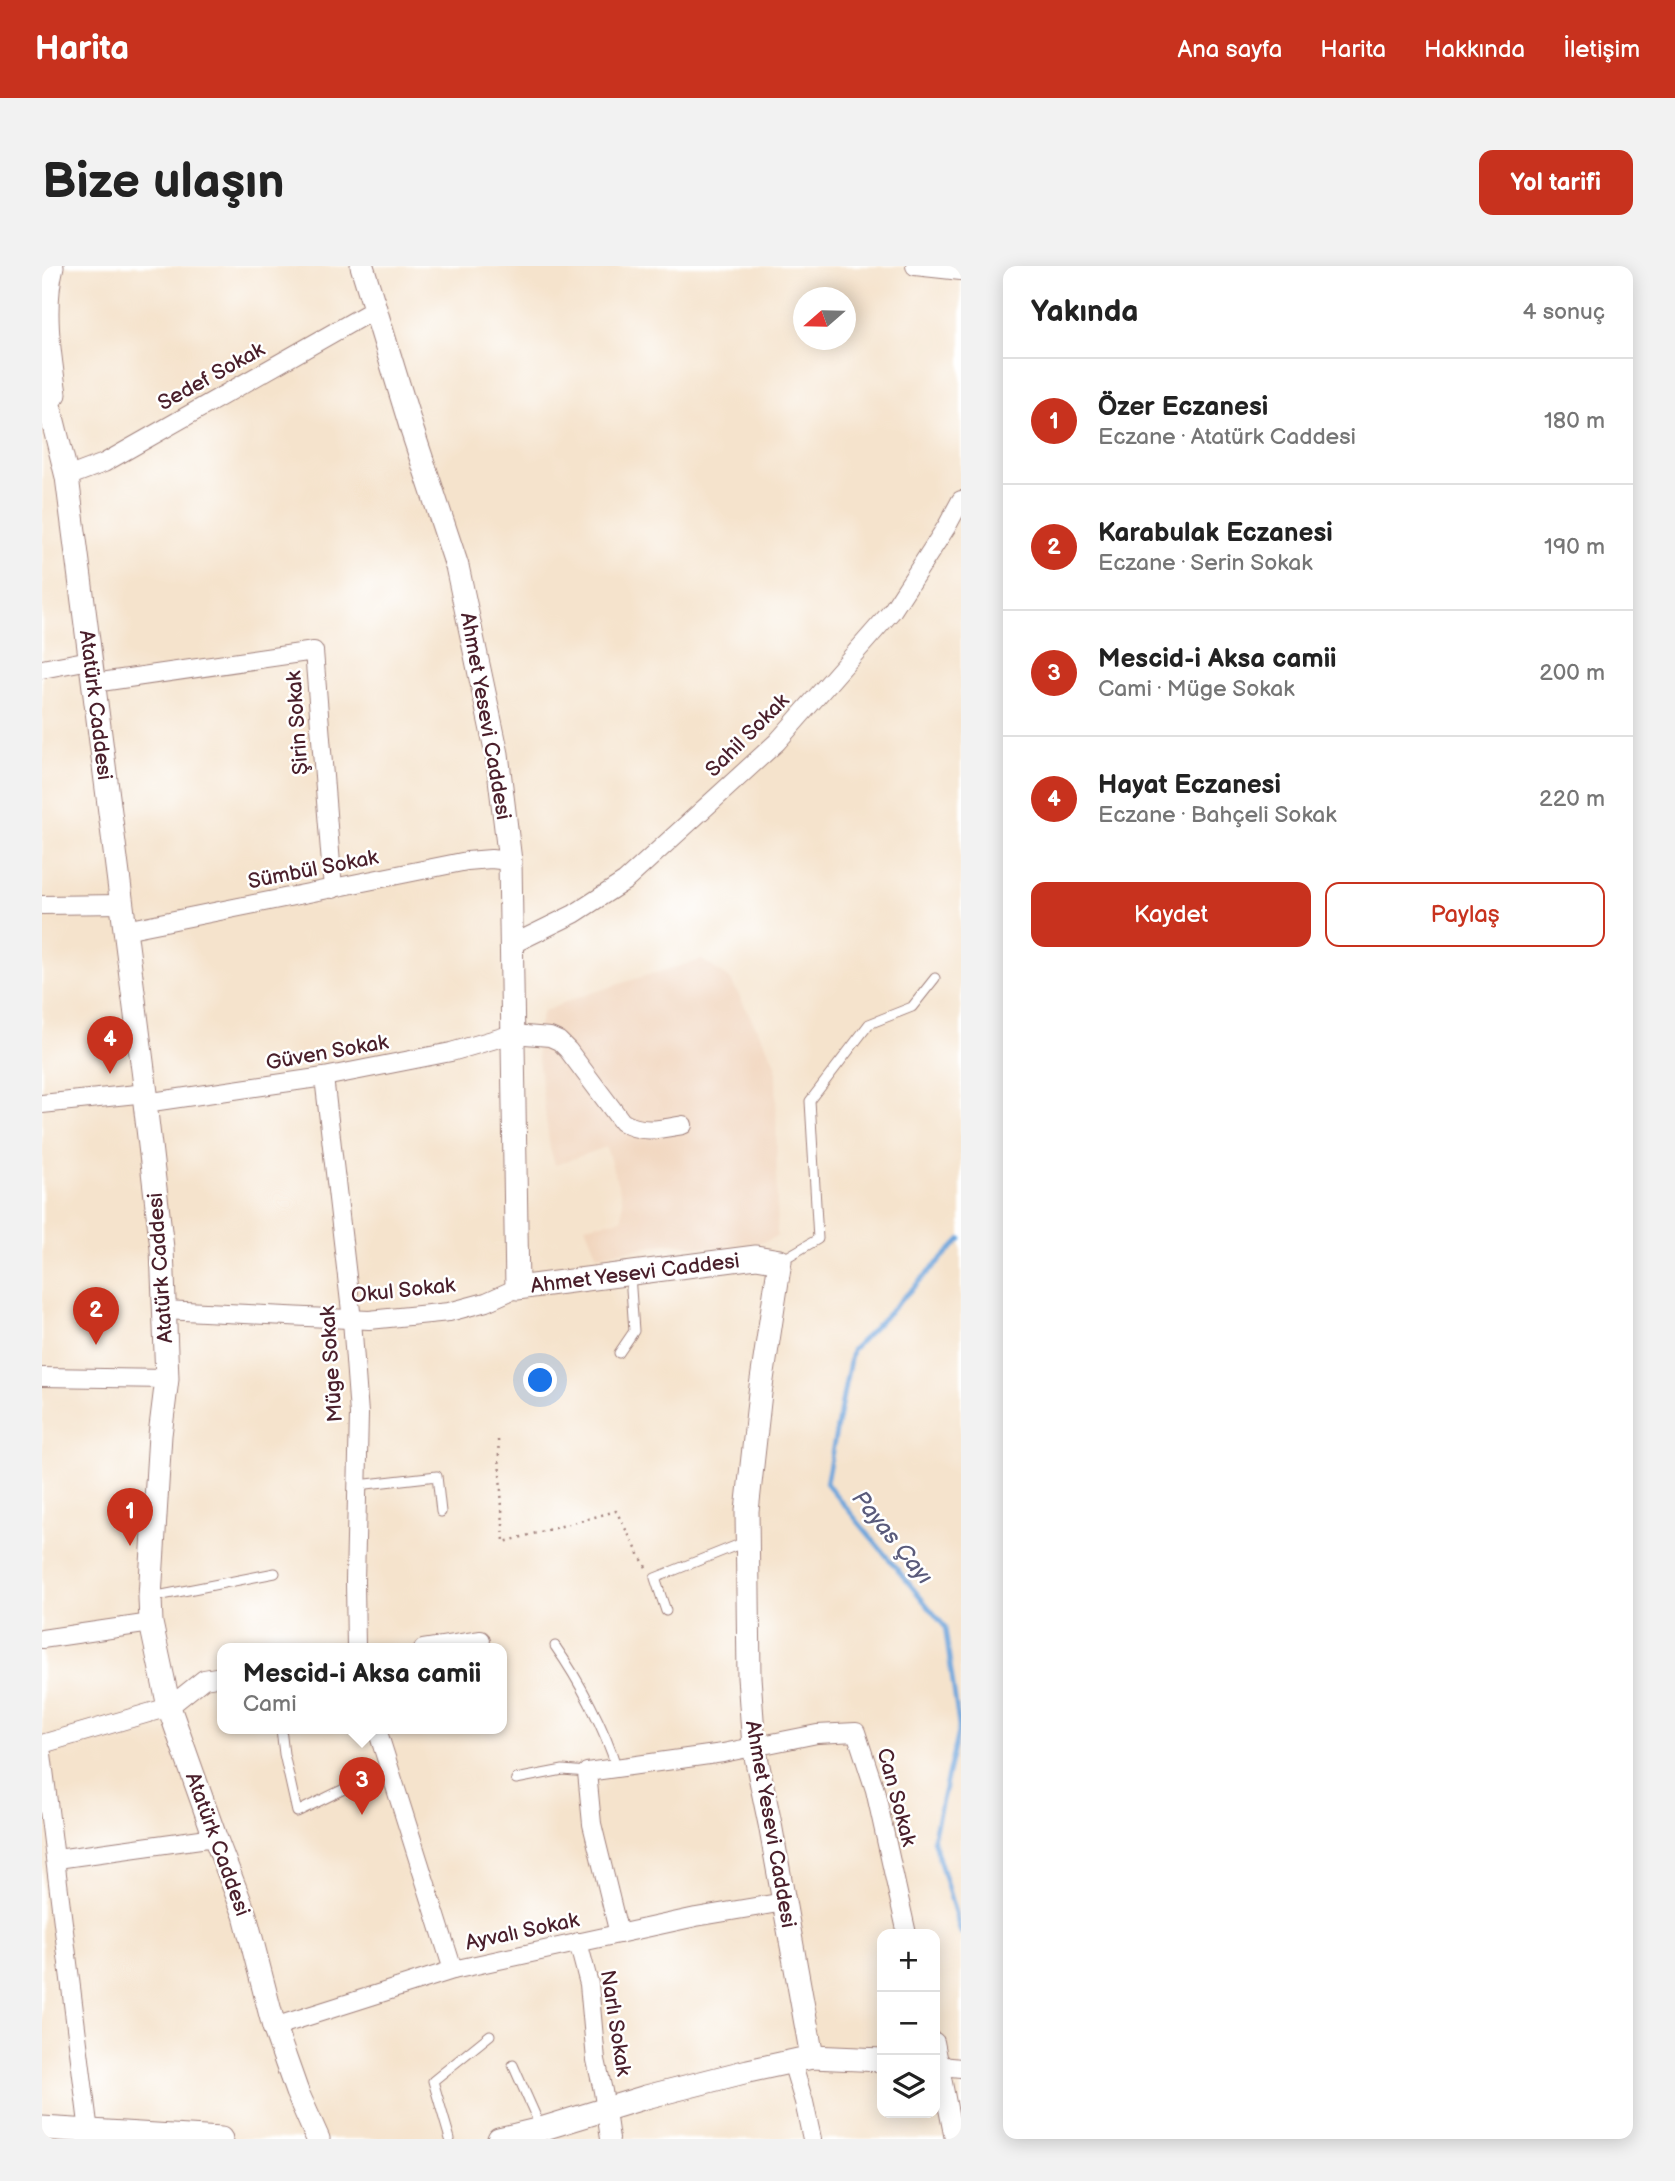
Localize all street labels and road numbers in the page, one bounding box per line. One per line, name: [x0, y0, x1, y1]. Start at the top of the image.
street label: Sedef Sokak: [154, 337, 270, 416]
street label: Ahmet Yesevi Caddesi: [455, 610, 516, 822]
street label: Atatürk Caddesi: [74, 629, 117, 781]
street label: Şirin Sokak: [281, 669, 314, 776]
street label: Sahil Sokak: [700, 688, 795, 782]
street label: Sümbül Sokak: [246, 844, 381, 894]
street label: Güven Sokak: [264, 1029, 391, 1076]
street label: Atatürk Caddesi: [143, 1192, 178, 1344]
street label: Ahmet Yesevi Caddesi: [529, 1248, 741, 1299]
street label: Okul Sokak: [350, 1273, 457, 1308]
street label: Müge Sokak: [315, 1304, 348, 1423]
street label: Ahmet Yesevi Caddesi: [740, 1718, 801, 1930]
street label: Can Sokak: [871, 1745, 922, 1850]
street label: Atatürk Caddesi: [180, 1769, 255, 1919]
street label: Ayvalı Sokak: [463, 1907, 582, 1956]
street label: Narlı Sokak: [595, 1968, 636, 2079]

